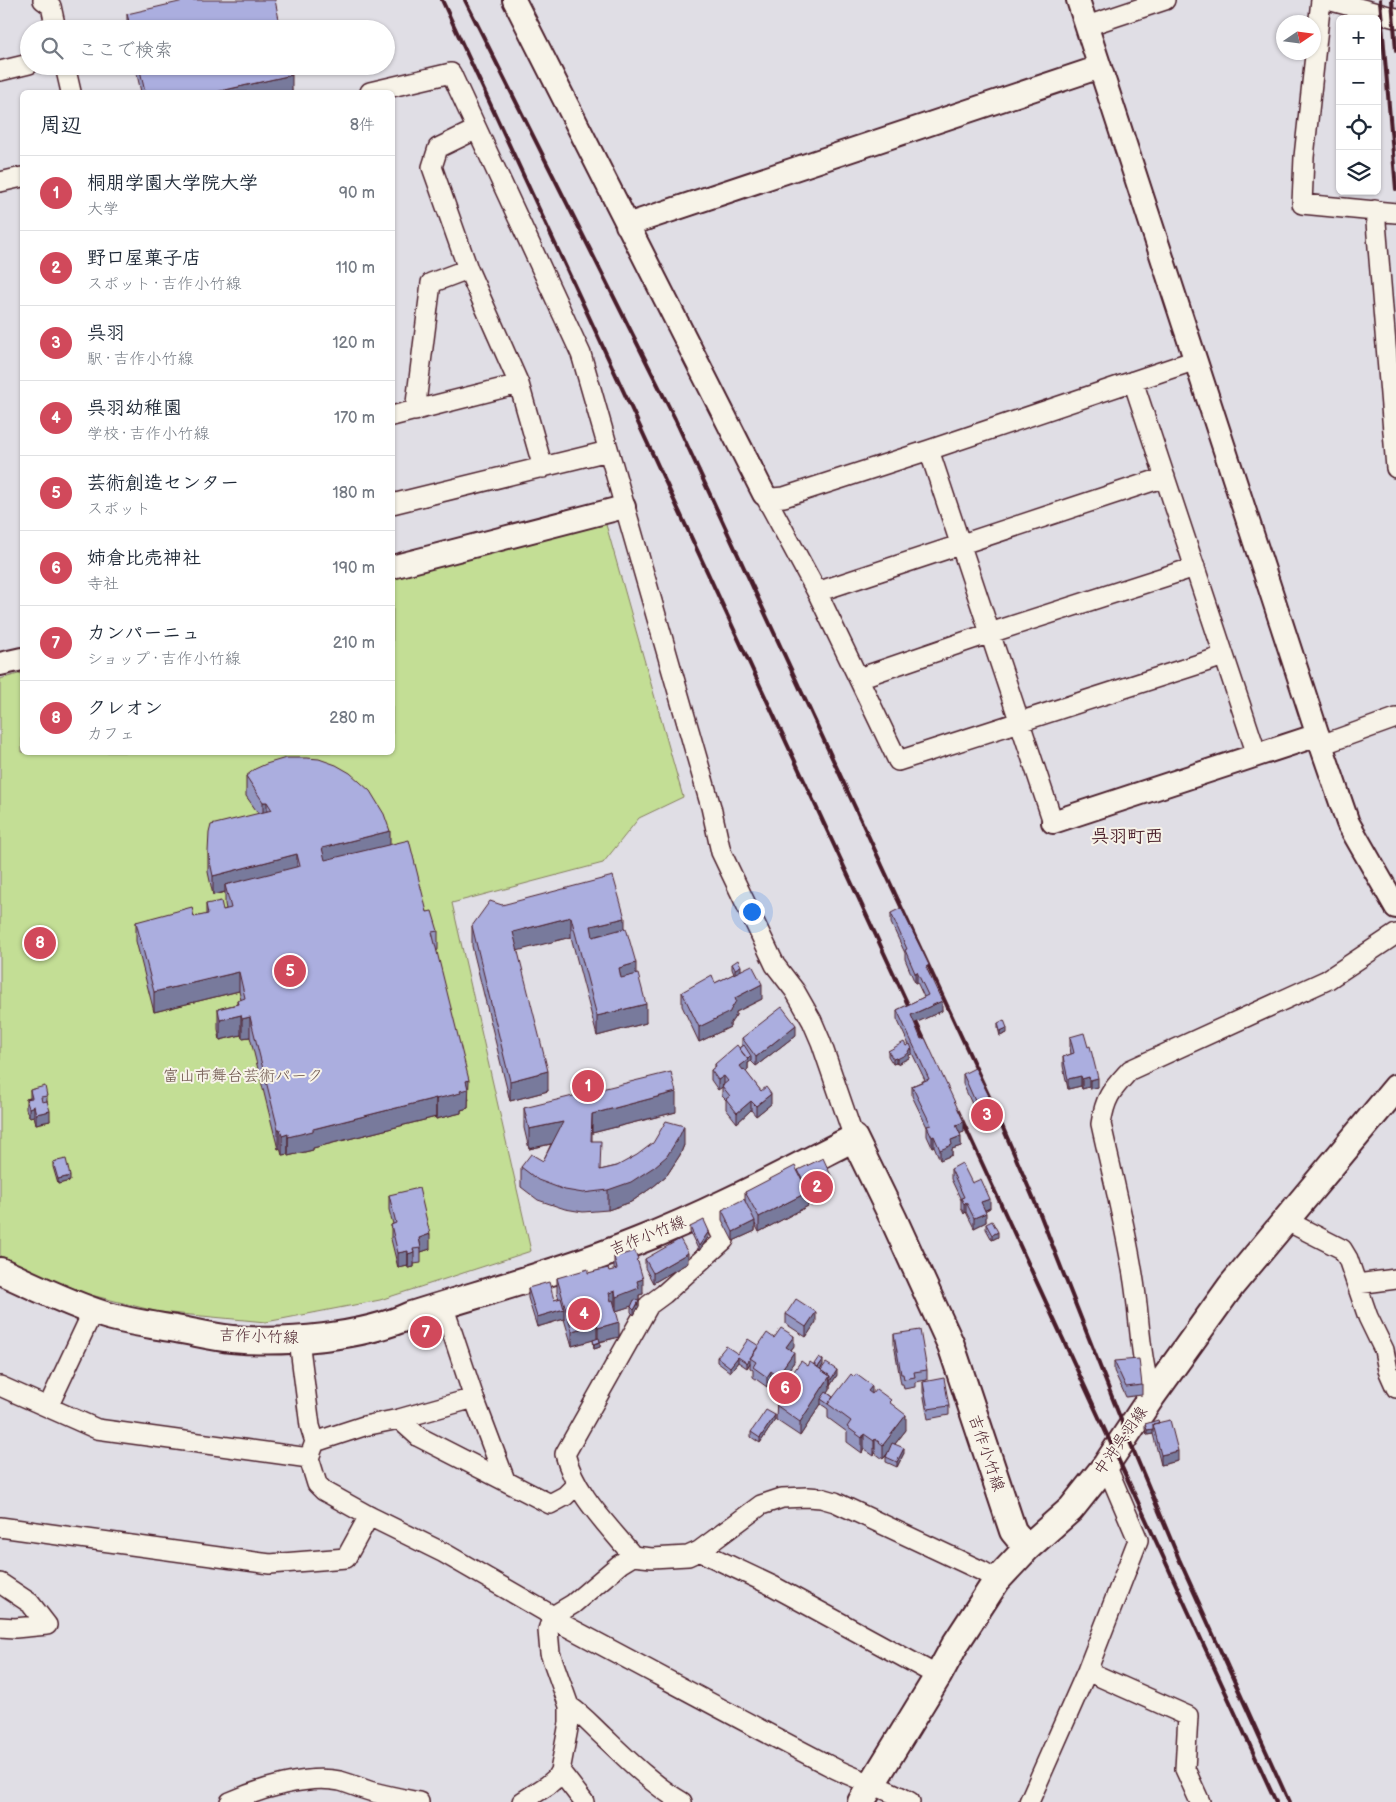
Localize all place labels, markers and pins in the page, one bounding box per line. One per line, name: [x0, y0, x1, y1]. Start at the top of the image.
pin: 8: [24, 924, 56, 962]
pin: 5: [274, 952, 306, 990]
pin: 1: [572, 1067, 604, 1105]
pin: 3: [971, 1096, 1003, 1134]
pin: 2: [801, 1168, 833, 1206]
pin: 4: [568, 1295, 600, 1333]
pin: 7: [410, 1313, 442, 1351]
pin: 6: [769, 1369, 801, 1407]

